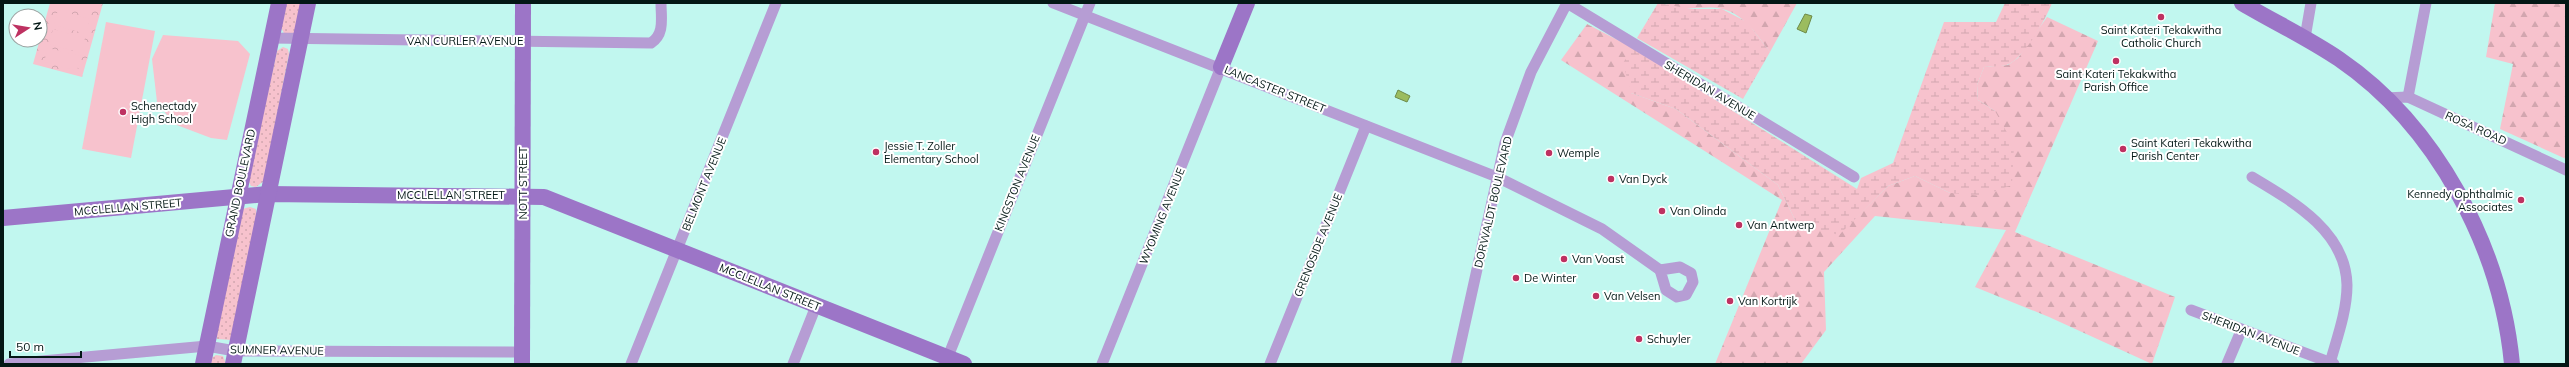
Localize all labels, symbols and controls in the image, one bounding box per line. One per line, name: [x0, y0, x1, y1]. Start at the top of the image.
north arrow: [8, 8, 48, 48]
marker: Saint Kateri Tekakwitha Catholic Church: [2156, 12, 2166, 22]
text: N: [30, 20, 45, 31]
place label: Saint Kateri Tekakwitha Catholic Church: [2101, 23, 2221, 50]
street label: VAN CURLER AVENUE: [407, 34, 523, 48]
marker: Saint Kateri Tekakwitha Parish Office: [2111, 56, 2121, 66]
street label: SHERIDAN AVENUE: [1662, 57, 1758, 123]
street label: LANCASTER STREET: [1222, 62, 1328, 116]
place label: Saint Kateri Tekakwitha Parish Office: [2056, 67, 2176, 94]
place label: Schenectady High School: [131, 99, 197, 126]
marker: Schenectady High School: [118, 107, 128, 117]
street label: ROSA ROAD: [2443, 108, 2509, 148]
street label: GRAND BOULEVARD: [222, 128, 258, 238]
street label: KINGSTON AVENUE: [991, 133, 1043, 233]
street label: BELMONT AVENUE: [679, 135, 729, 233]
street label: DORWALDT BOULEVARD: [1471, 135, 1515, 269]
place label: Saint Kateri Tekakwitha Parish Center: [2131, 136, 2252, 163]
place label: Jessie T. Zoller Elementary School: [884, 139, 979, 166]
marker: Saint Kateri Tekakwitha Parish Center: [2118, 144, 2128, 154]
street label: NOTT STREET: [516, 146, 530, 219]
place label: Wemple: [1557, 146, 1599, 160]
marker: Jessie T. Zoller Elementary School: [871, 147, 881, 157]
marker: Wemple: [1544, 148, 1554, 158]
street label: WYOMING AVENUE: [1136, 166, 1188, 266]
place label: Van Dyck: [1619, 172, 1667, 186]
marker: Van Dyck: [1606, 174, 1616, 184]
place label: Kennedy Ophthalmic Associates: [2407, 187, 2514, 214]
street label: MCCLELLAN STREET: [397, 188, 505, 202]
street label: GRENOSIDE AVENUE: [1291, 191, 1345, 299]
street label: MCCLELLAN STREET: [74, 195, 183, 219]
marker: Kennedy Ophthalmic Associates: [2516, 195, 2526, 205]
place label: Van Olinda: [1670, 204, 1726, 218]
marker: Van Olinda: [1657, 206, 1667, 216]
place label: Van Antwerp: [1747, 218, 1815, 232]
marker: Van Antwerp: [1734, 220, 1744, 230]
place label: Van Voast: [1572, 252, 1624, 266]
marker: Van Voast: [1559, 254, 1569, 264]
street label: MCCLELLAN STREET: [717, 260, 823, 314]
place label: De Winter: [1524, 271, 1576, 285]
marker: De Winter: [1511, 273, 1521, 283]
place label: Van Velsen: [1604, 289, 1660, 303]
marker: Van Velsen: [1591, 291, 1601, 301]
place label: Van Kortrijk: [1738, 294, 1797, 308]
marker: Van Kortrijk: [1725, 296, 1735, 306]
street label: SHERIDAN AVENUE: [2200, 308, 2302, 358]
place label: Schuyler: [1647, 332, 1691, 346]
scale bar: [10, 333, 81, 359]
marker: Schuyler: [1634, 334, 1644, 344]
text: 50 m: [16, 339, 44, 354]
street label: SUMNER AVENUE: [230, 342, 324, 358]

